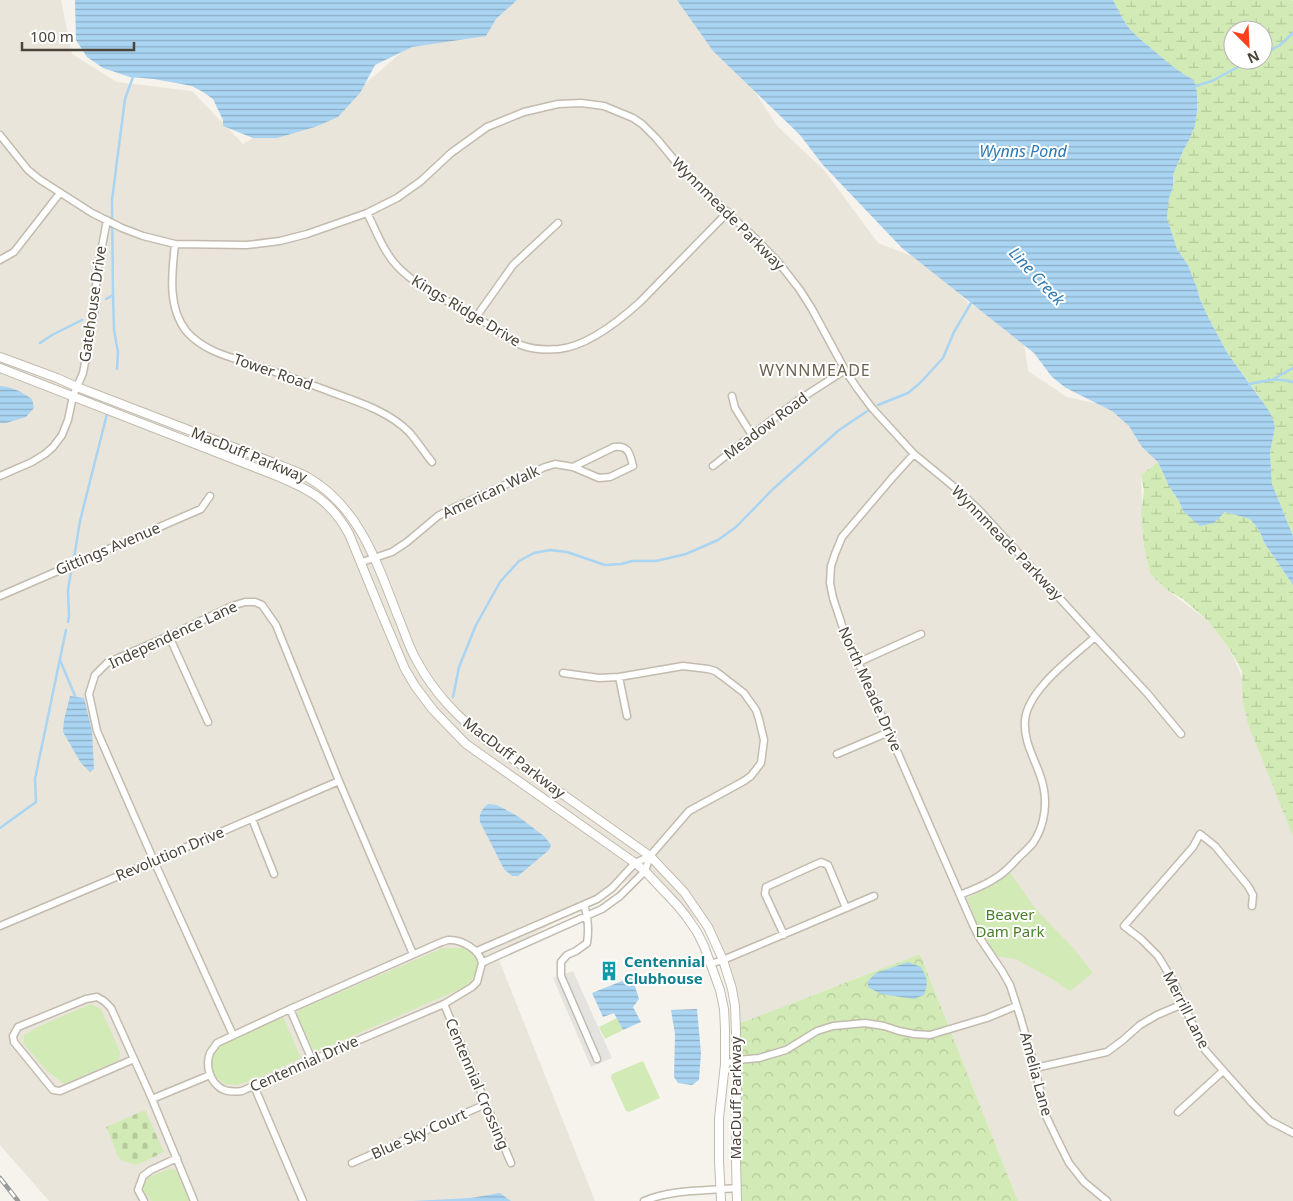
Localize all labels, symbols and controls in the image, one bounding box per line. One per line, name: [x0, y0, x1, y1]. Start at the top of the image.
scale bar: [22, 20, 135, 52]
north arrow: [1223, 20, 1273, 70]
text: 100 m: [30, 26, 74, 46]
text: N: [1244, 46, 1263, 68]
water label: Wynns Pond: [979, 140, 1067, 162]
street label: Wynnmeade Parkway: [668, 152, 790, 274]
water label: Line Creek: [1004, 242, 1071, 311]
street label: Gatehouse Drive: [74, 244, 110, 363]
street label: Kings Ridge Drive: [408, 270, 525, 351]
street label: Tower Road: [231, 348, 316, 394]
district label: WYNNMEADE: [759, 359, 871, 381]
street label: Meadow Road: [719, 387, 811, 463]
street label: MacDuff Parkway: [189, 422, 311, 487]
street label: American Walk: [439, 460, 542, 522]
street label: Wynnmeade Parkway: [948, 481, 1068, 604]
street label: Gittings Avenue: [52, 517, 163, 579]
street label: Independence Lane: [105, 596, 240, 673]
street label: North Meade Drive: [834, 623, 907, 754]
street label: MacDuff Parkway: [459, 712, 570, 802]
street label: Revolution Drive: [112, 821, 227, 885]
park label: Beaver Dam Park: [976, 904, 1045, 941]
place label: Centennial Clubhouse: [624, 951, 705, 988]
building icon: Centennial Clubhouse: [598, 960, 620, 982]
street label: Merrill Lane: [1159, 968, 1215, 1052]
street label: Centennial Crossing: [441, 1015, 515, 1152]
street label: Centennial Drive: [246, 1030, 361, 1096]
street label: Amelia Lane: [1016, 1030, 1058, 1118]
street label: MacDuff Parkway: [725, 1036, 745, 1160]
street label: Blue Sky Court: [368, 1103, 470, 1163]

